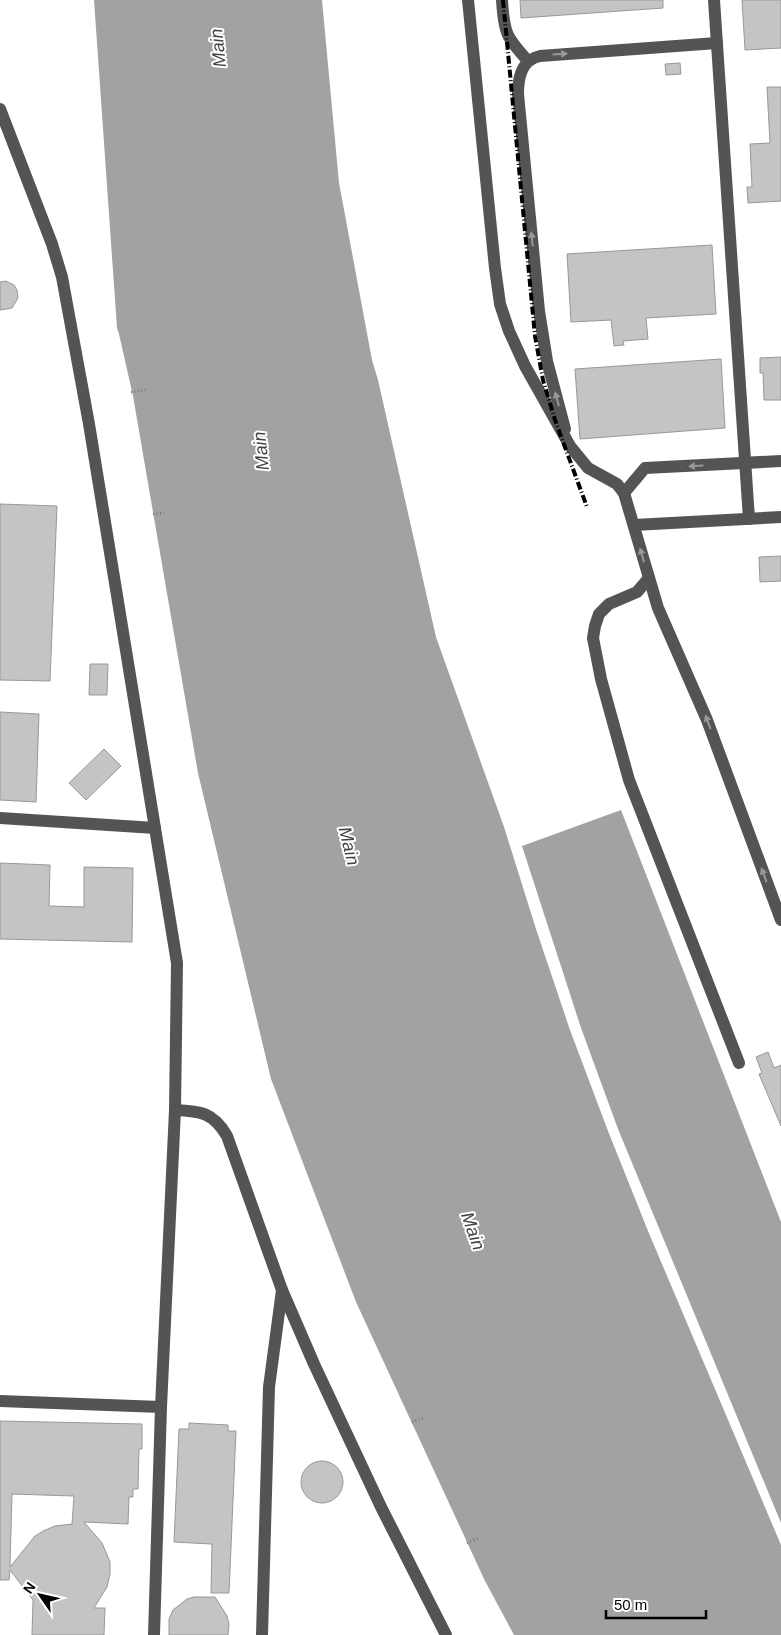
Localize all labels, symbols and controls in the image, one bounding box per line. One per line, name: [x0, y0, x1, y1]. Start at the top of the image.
water label: Main: [206, 28, 230, 68]
one-way arrow: [553, 50, 569, 58]
one-way arrow: [527, 230, 535, 246]
one-way arrow: [553, 391, 561, 406]
water label: Main: [249, 431, 273, 471]
one-way arrow: [688, 462, 704, 470]
one-way arrow: [638, 547, 646, 562]
one-way arrow: [704, 715, 711, 730]
water label: Main: [335, 825, 363, 867]
one-way arrow: [760, 867, 768, 882]
water label: Main: [457, 1209, 489, 1253]
north arrow: [15, 1570, 65, 1620]
text: N: [20, 1579, 39, 1596]
scale bar: [606, 1588, 706, 1620]
text: 50 m: [614, 1596, 647, 1613]

